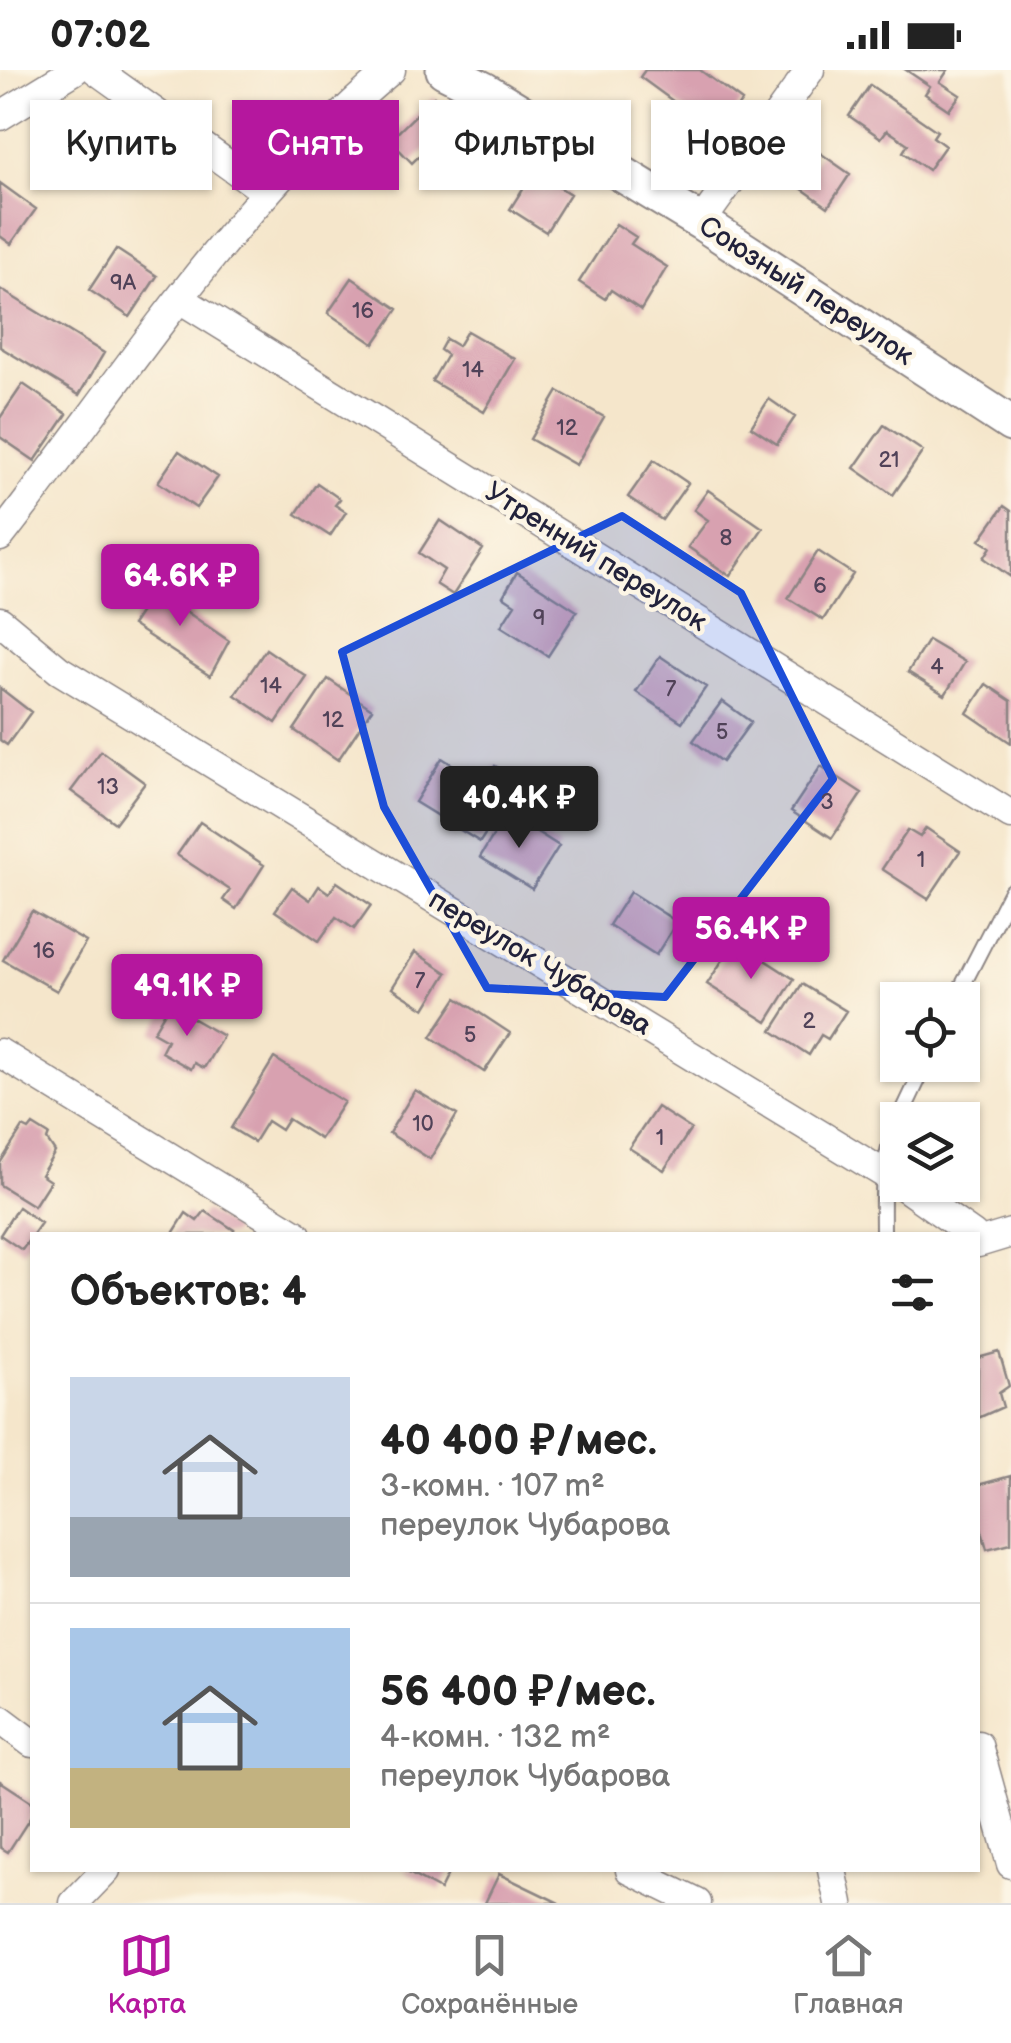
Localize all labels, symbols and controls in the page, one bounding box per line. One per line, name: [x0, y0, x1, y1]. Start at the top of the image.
text: 07:02: [50, 13, 150, 58]
chip: Купить: [30, 100, 212, 190]
chip: Снять: [232, 100, 399, 190]
chip: Фильтры: [419, 100, 631, 190]
chip: Новое: [651, 100, 821, 190]
street label: Союзный переулок: [693, 209, 919, 373]
house number: 9А: [110, 270, 137, 297]
house number: 16: [352, 298, 374, 325]
house number: 14: [462, 357, 485, 384]
house number: 12: [556, 415, 578, 442]
house number: 21: [878, 447, 900, 474]
street label: Утренний переулок: [479, 475, 713, 639]
house number: 8: [720, 525, 732, 552]
pin: 64.6K ₽: [88, 544, 272, 629]
text: 64.6K ₽: [123, 557, 237, 596]
house number: 6: [813, 573, 827, 600]
house number: 9: [533, 605, 545, 632]
house number: 4: [930, 654, 944, 681]
house number: 14: [260, 673, 283, 700]
house number: 7: [666, 676, 677, 703]
house number: 12: [322, 707, 344, 734]
house number: 5: [716, 719, 728, 746]
pin: 40.4K ₽: [427, 766, 611, 851]
house number: 13: [97, 774, 119, 801]
text: 40.4K ₽: [462, 779, 576, 818]
house number: 3: [820, 789, 834, 816]
house number: 1: [917, 847, 925, 874]
street label: переулок Чубарова: [423, 883, 658, 1043]
pin: 56.4K ₽: [659, 897, 843, 982]
text: 56.4K ₽: [695, 910, 807, 949]
house number: 16: [33, 938, 55, 965]
pin: 49.1K ₽: [95, 954, 279, 1039]
text: 49.1K ₽: [133, 967, 241, 1006]
house number: 7: [415, 968, 426, 995]
map controls: [880, 982, 980, 1202]
button: locate: [880, 982, 980, 1082]
house number: 2: [803, 1008, 816, 1035]
house number: 5: [464, 1022, 476, 1049]
button: layers: [880, 1102, 980, 1202]
house number: 10: [412, 1111, 434, 1138]
house number: 1: [656, 1125, 664, 1152]
icon: filters: [885, 1265, 940, 1320]
text: Объектов: 4: [70, 1267, 307, 1318]
text: 40 400 ₽/мес.: [380, 1416, 657, 1467]
icon: home: [150, 1417, 270, 1537]
text: 3-комн. · 107 m²: [380, 1467, 605, 1506]
text: переулок Чубарова: [380, 1506, 670, 1545]
text: 56 400 ₽/мес.: [380, 1667, 656, 1718]
icon: home: [150, 1668, 270, 1788]
text: 4-комн. · 132 m²: [380, 1718, 611, 1757]
text: переулок Чубарова: [380, 1757, 670, 1796]
tab: Карта: [107, 1928, 186, 2021]
tab: Сохранённые: [401, 1928, 578, 2021]
tab: Главная: [793, 1928, 904, 2021]

